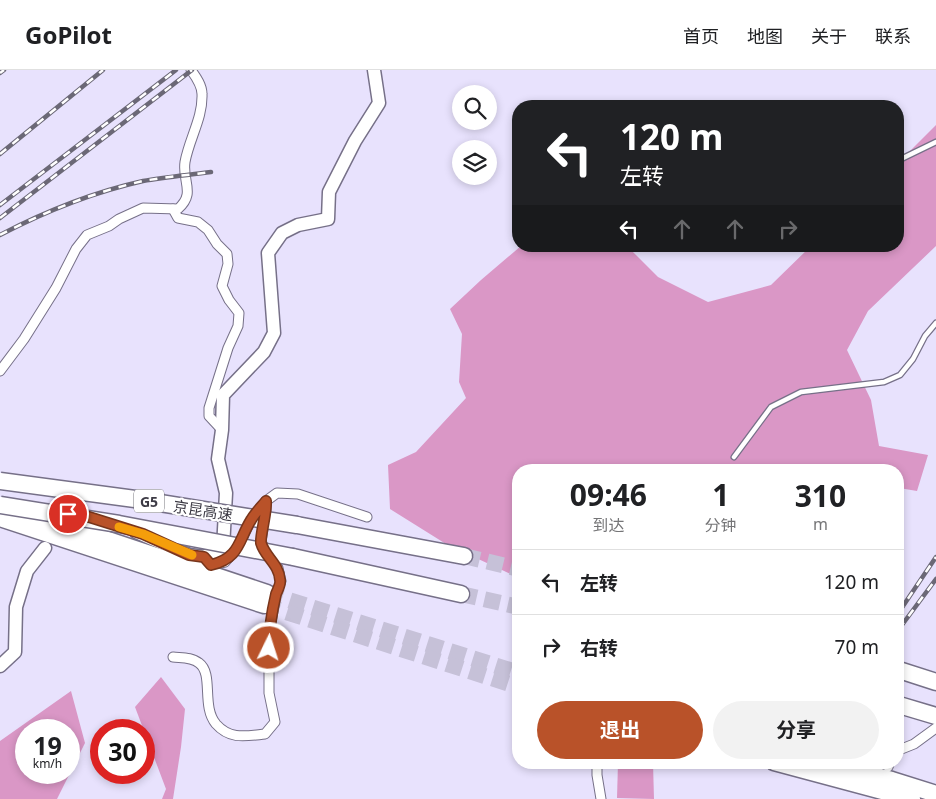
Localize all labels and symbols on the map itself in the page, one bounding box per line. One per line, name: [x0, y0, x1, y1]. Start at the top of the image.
road number: G5: [134, 490, 164, 512]
pin: [47, 493, 89, 535]
street label: 京昆高速: [172, 495, 234, 525]
position arrow: [242, 621, 294, 673]
speed limit sign: 30: [90, 719, 155, 784]

